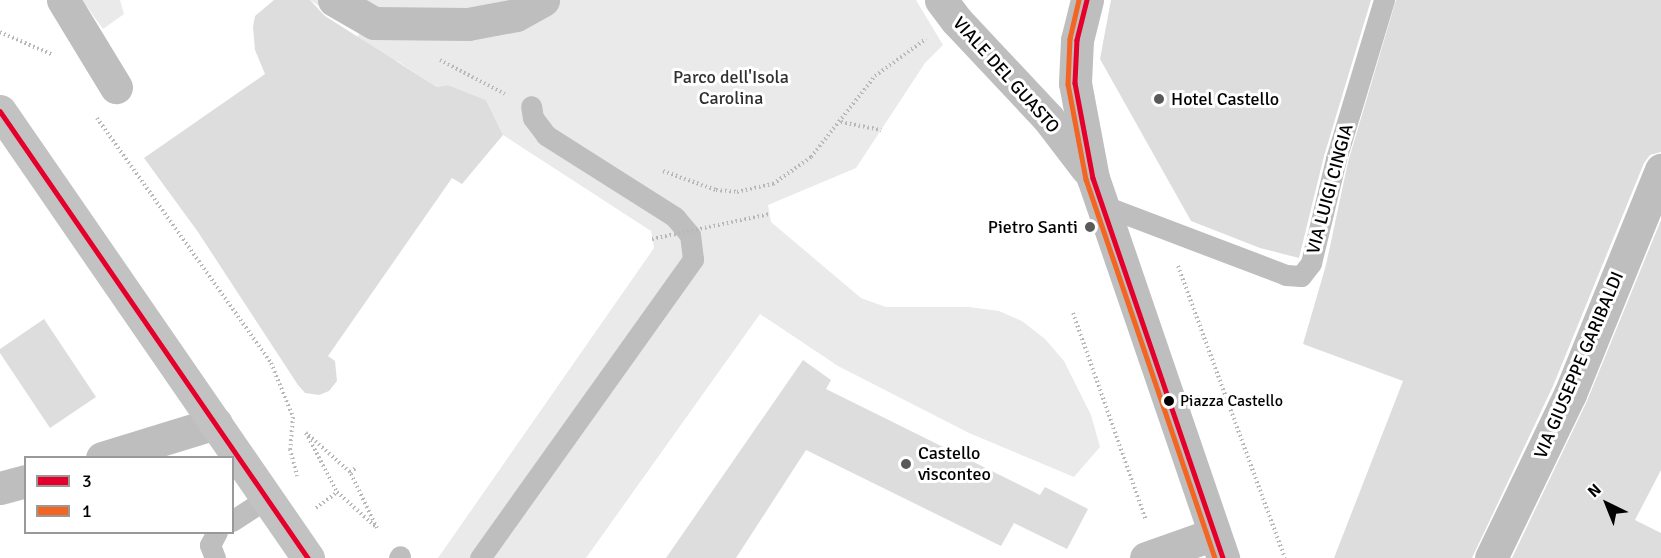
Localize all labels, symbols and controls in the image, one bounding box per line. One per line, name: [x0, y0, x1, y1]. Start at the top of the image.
street label: VIALE DEL GUASTO: [948, 12, 1064, 138]
park label: Parco dell'Isola Carolina: [673, 67, 789, 110]
place label: Hotel Castello: [1171, 88, 1279, 110]
marker: Hotel Castello: [1152, 92, 1166, 106]
street label: VIA LUIGI CINGIA: [1302, 122, 1358, 256]
place label: Pietro Santi: [988, 216, 1078, 238]
marker: Pietro Santi: [1083, 220, 1097, 234]
street label: VIA GIUSEPPE GARIBALDI: [1530, 268, 1628, 462]
place label: Piazza Castello: [1180, 391, 1283, 411]
marker: Piazza Castello: [1163, 395, 1175, 407]
place label: Castello visconteo: [918, 443, 991, 486]
legend: [24, 456, 234, 534]
marker: Castello visconteo: [899, 457, 913, 471]
text: 3: [82, 470, 92, 492]
north arrow: [1577, 474, 1637, 534]
text: N: [1584, 480, 1606, 502]
text: 1: [82, 500, 92, 522]

